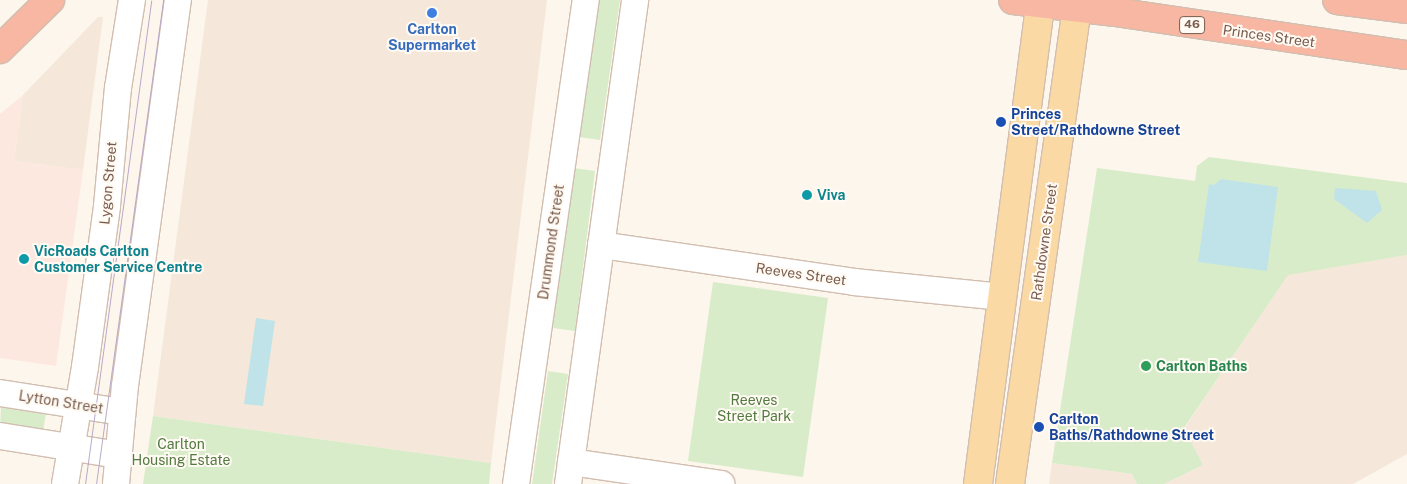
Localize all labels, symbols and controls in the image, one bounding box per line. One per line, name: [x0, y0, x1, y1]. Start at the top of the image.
marker: Carlton Supermarket: [426, 7, 438, 19]
road number: 46: [1178, 16, 1206, 34]
place label: Carlton Supermarket: [388, 21, 476, 54]
street label: Princes Street: [1222, 21, 1316, 51]
place label: Princes Street/Rathdowne Street: [1011, 106, 1180, 138]
marker: Princes Street/Rathdowne Street: [995, 116, 1007, 128]
street label: Lygon Street: [96, 141, 120, 225]
street label: Drummond Street: [535, 183, 567, 301]
street label: Rathdowne Street: [1027, 183, 1061, 301]
place label: Viva: [817, 187, 846, 203]
marker: Viva: [801, 189, 813, 201]
place label: VicRoads Carlton Customer Service Centre: [34, 243, 202, 276]
marker: VicRoads Carlton Customer Service Centre: [18, 253, 30, 265]
street label: Reeves Street: [755, 259, 847, 289]
place label: Carlton Baths: [1156, 358, 1247, 374]
marker: Carlton Baths: [1140, 360, 1152, 372]
street label: Lytton Street: [18, 387, 104, 417]
park label: Reeves Street Park: [717, 392, 791, 424]
place label: Carlton Baths/Rathdowne Street: [1049, 411, 1214, 444]
marker: Carlton Baths/Rathdowne Street: [1033, 421, 1045, 433]
park label: Carlton Housing Estate: [132, 436, 230, 468]

